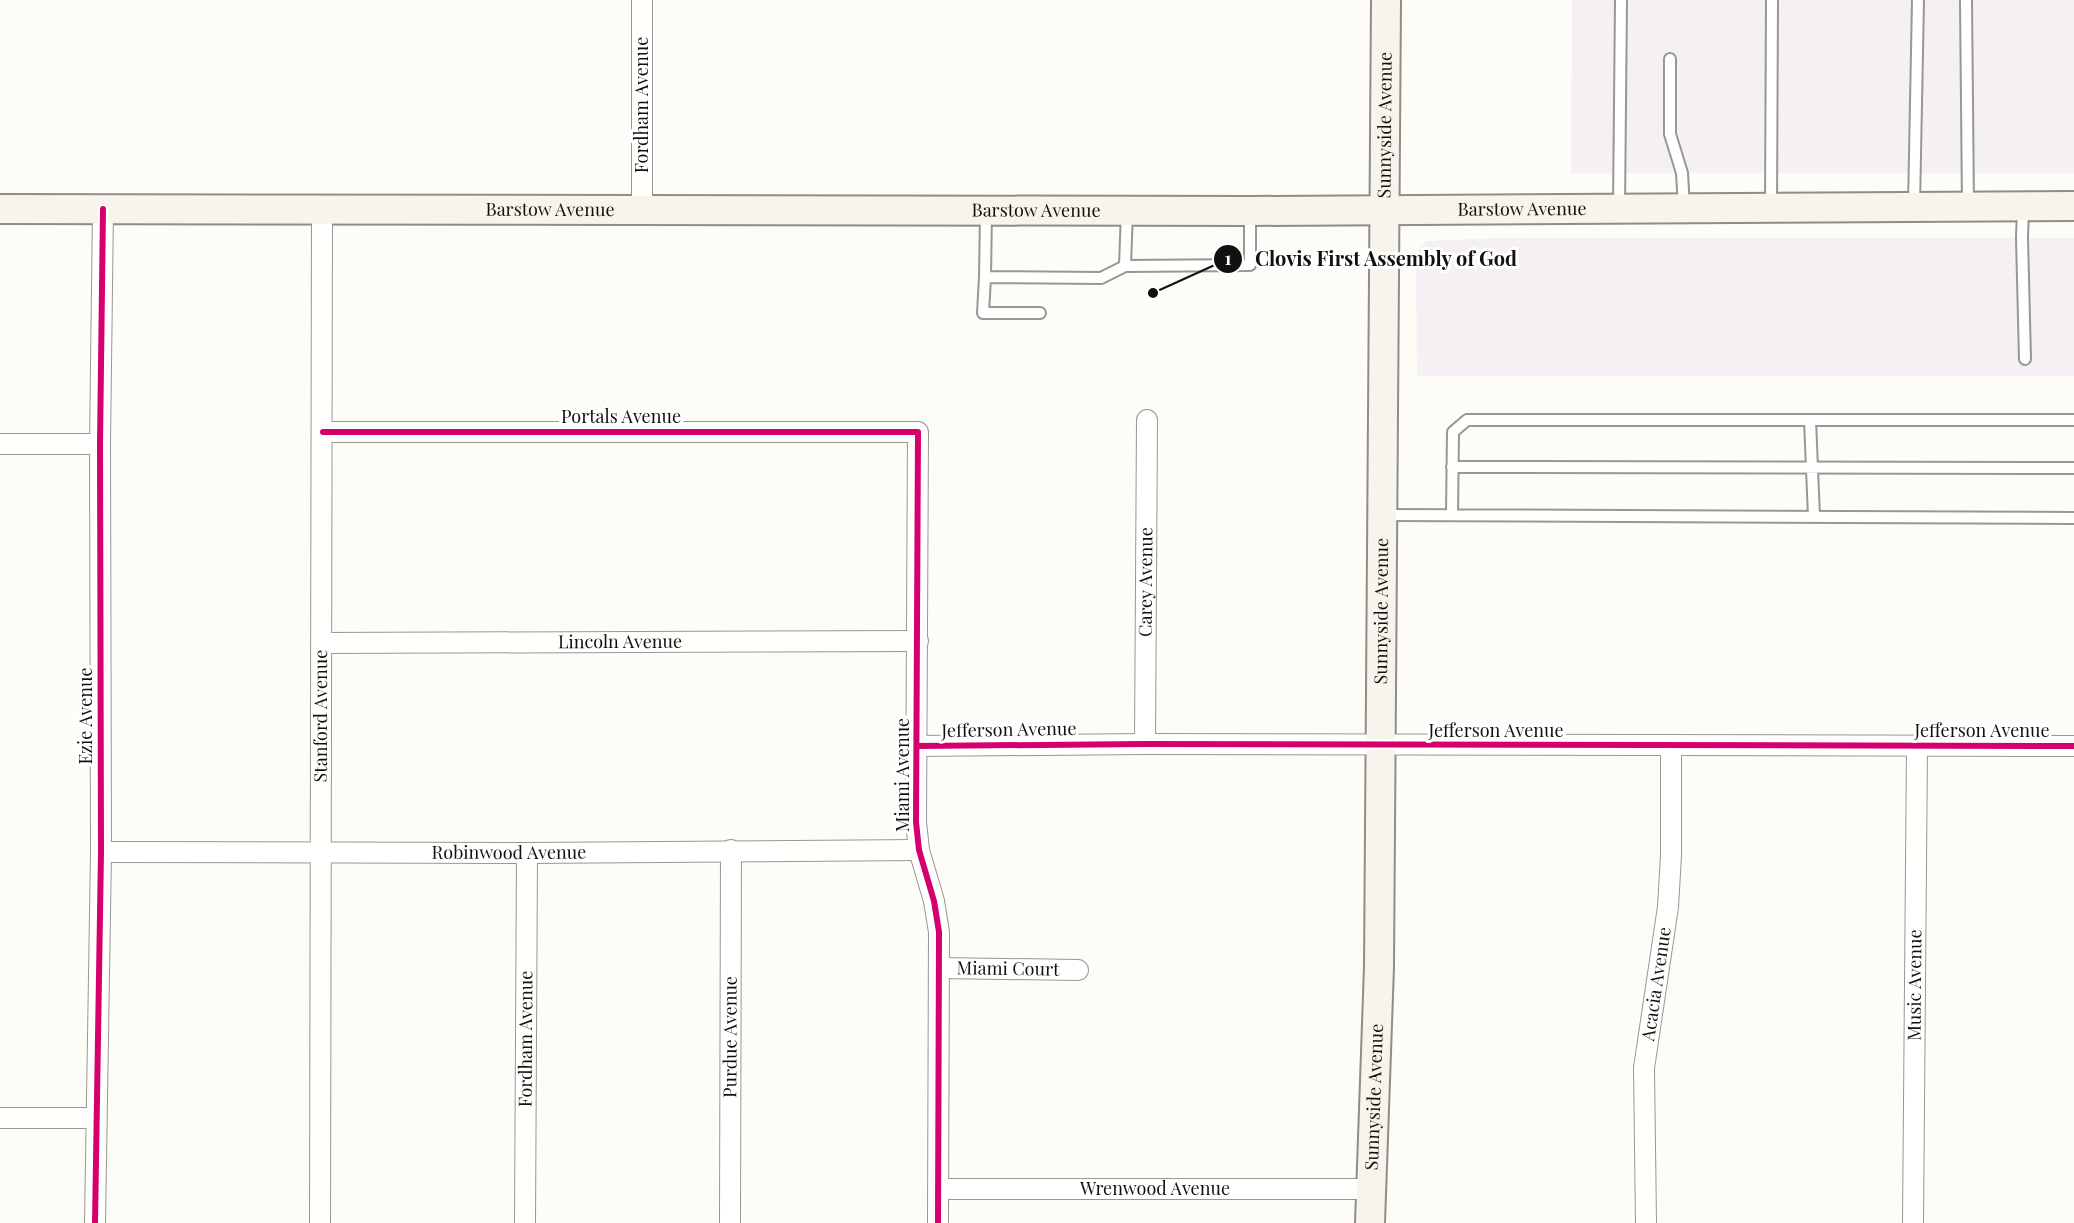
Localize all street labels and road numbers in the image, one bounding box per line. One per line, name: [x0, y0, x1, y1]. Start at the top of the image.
street label: Fordham Avenue: [629, 37, 653, 173]
street label: Sunnyside Avenue: [1372, 52, 1397, 199]
street label: Barstow Avenue: [1457, 196, 1587, 221]
street label: Barstow Avenue: [485, 197, 615, 221]
street label: Barstow Avenue: [971, 198, 1101, 222]
street label: Portals Avenue: [561, 404, 681, 428]
street label: Carey Avenue: [1133, 527, 1157, 637]
street label: Sunnyside Avenue: [1368, 538, 1393, 685]
street label: Lincoln Avenue: [558, 629, 682, 653]
street label: Stanford Avenue: [308, 650, 332, 782]
street label: Ezie Avenue: [73, 667, 97, 765]
street label: Jefferson Avenue: [940, 716, 1077, 742]
street label: Miami Avenue: [890, 718, 914, 832]
street label: Jefferson Avenue: [1427, 718, 1564, 742]
street label: Jefferson Avenue: [1913, 718, 2050, 742]
street label: Robinwood Avenue: [432, 840, 586, 864]
street label: Acacia Avenue: [1635, 925, 1676, 1043]
street label: Music Avenue: [1902, 929, 1926, 1041]
street label: Miami Court: [956, 955, 1060, 981]
street label: Fordham Avenue: [513, 971, 537, 1107]
street label: Purdue Avenue: [717, 976, 742, 1098]
street label: Sunnyside Avenue: [1359, 1023, 1388, 1171]
street label: Wrenwood Avenue: [1079, 1176, 1230, 1200]

